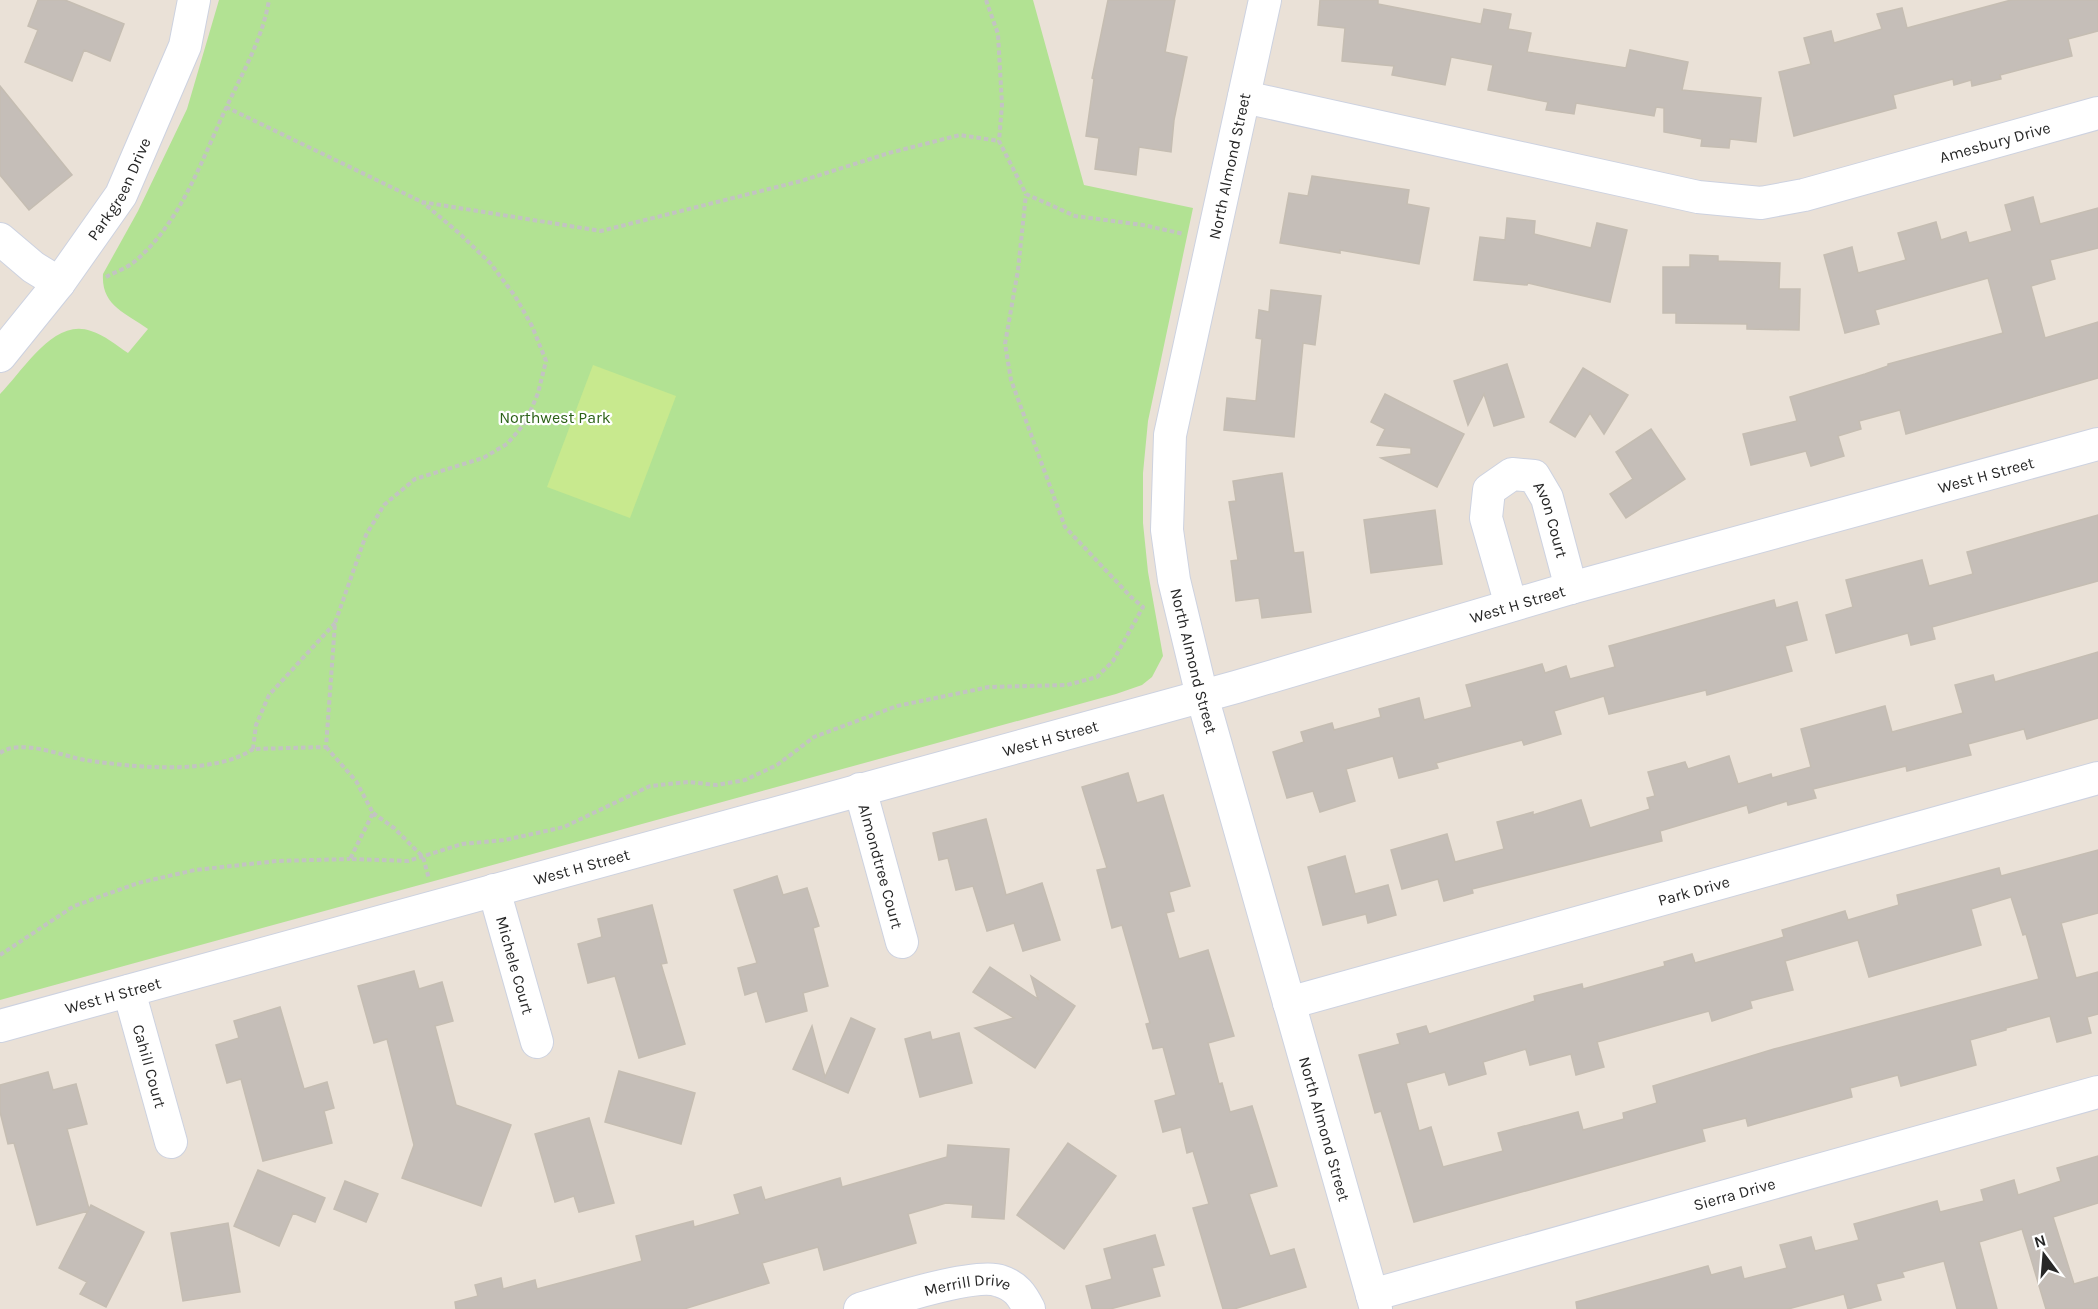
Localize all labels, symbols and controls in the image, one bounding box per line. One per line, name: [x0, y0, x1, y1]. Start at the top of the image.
street label: North Almond Street: [1205, 91, 1254, 241]
street label: Amesbury Drive: [1937, 118, 2053, 167]
street label: Parkgreen Drive: [83, 135, 155, 244]
park label: Northwest Park: [499, 408, 611, 427]
street label: West H Street: [1936, 453, 2036, 497]
street label: Avon Court: [1529, 478, 1571, 560]
street label: West H Street: [1467, 581, 1568, 627]
street label: North Almond Street: [1166, 586, 1221, 736]
street label: West H Street: [1000, 716, 1100, 761]
street label: Almondtree Court: [854, 802, 907, 931]
street label: West H Street: [532, 845, 632, 889]
street label: Park Drive: [1656, 872, 1732, 910]
street label: Michele Court: [492, 914, 538, 1016]
street label: West H Street: [63, 973, 163, 1018]
street label: Cahill Court: [129, 1022, 170, 1110]
street label: North Almond Street: [1295, 1054, 1354, 1203]
street label: Sierra Drive: [1691, 1174, 1777, 1215]
north arrow: [2014, 1225, 2074, 1285]
text: N: [2032, 1230, 2048, 1252]
street label: Merrill Drive: [922, 1270, 1014, 1300]

